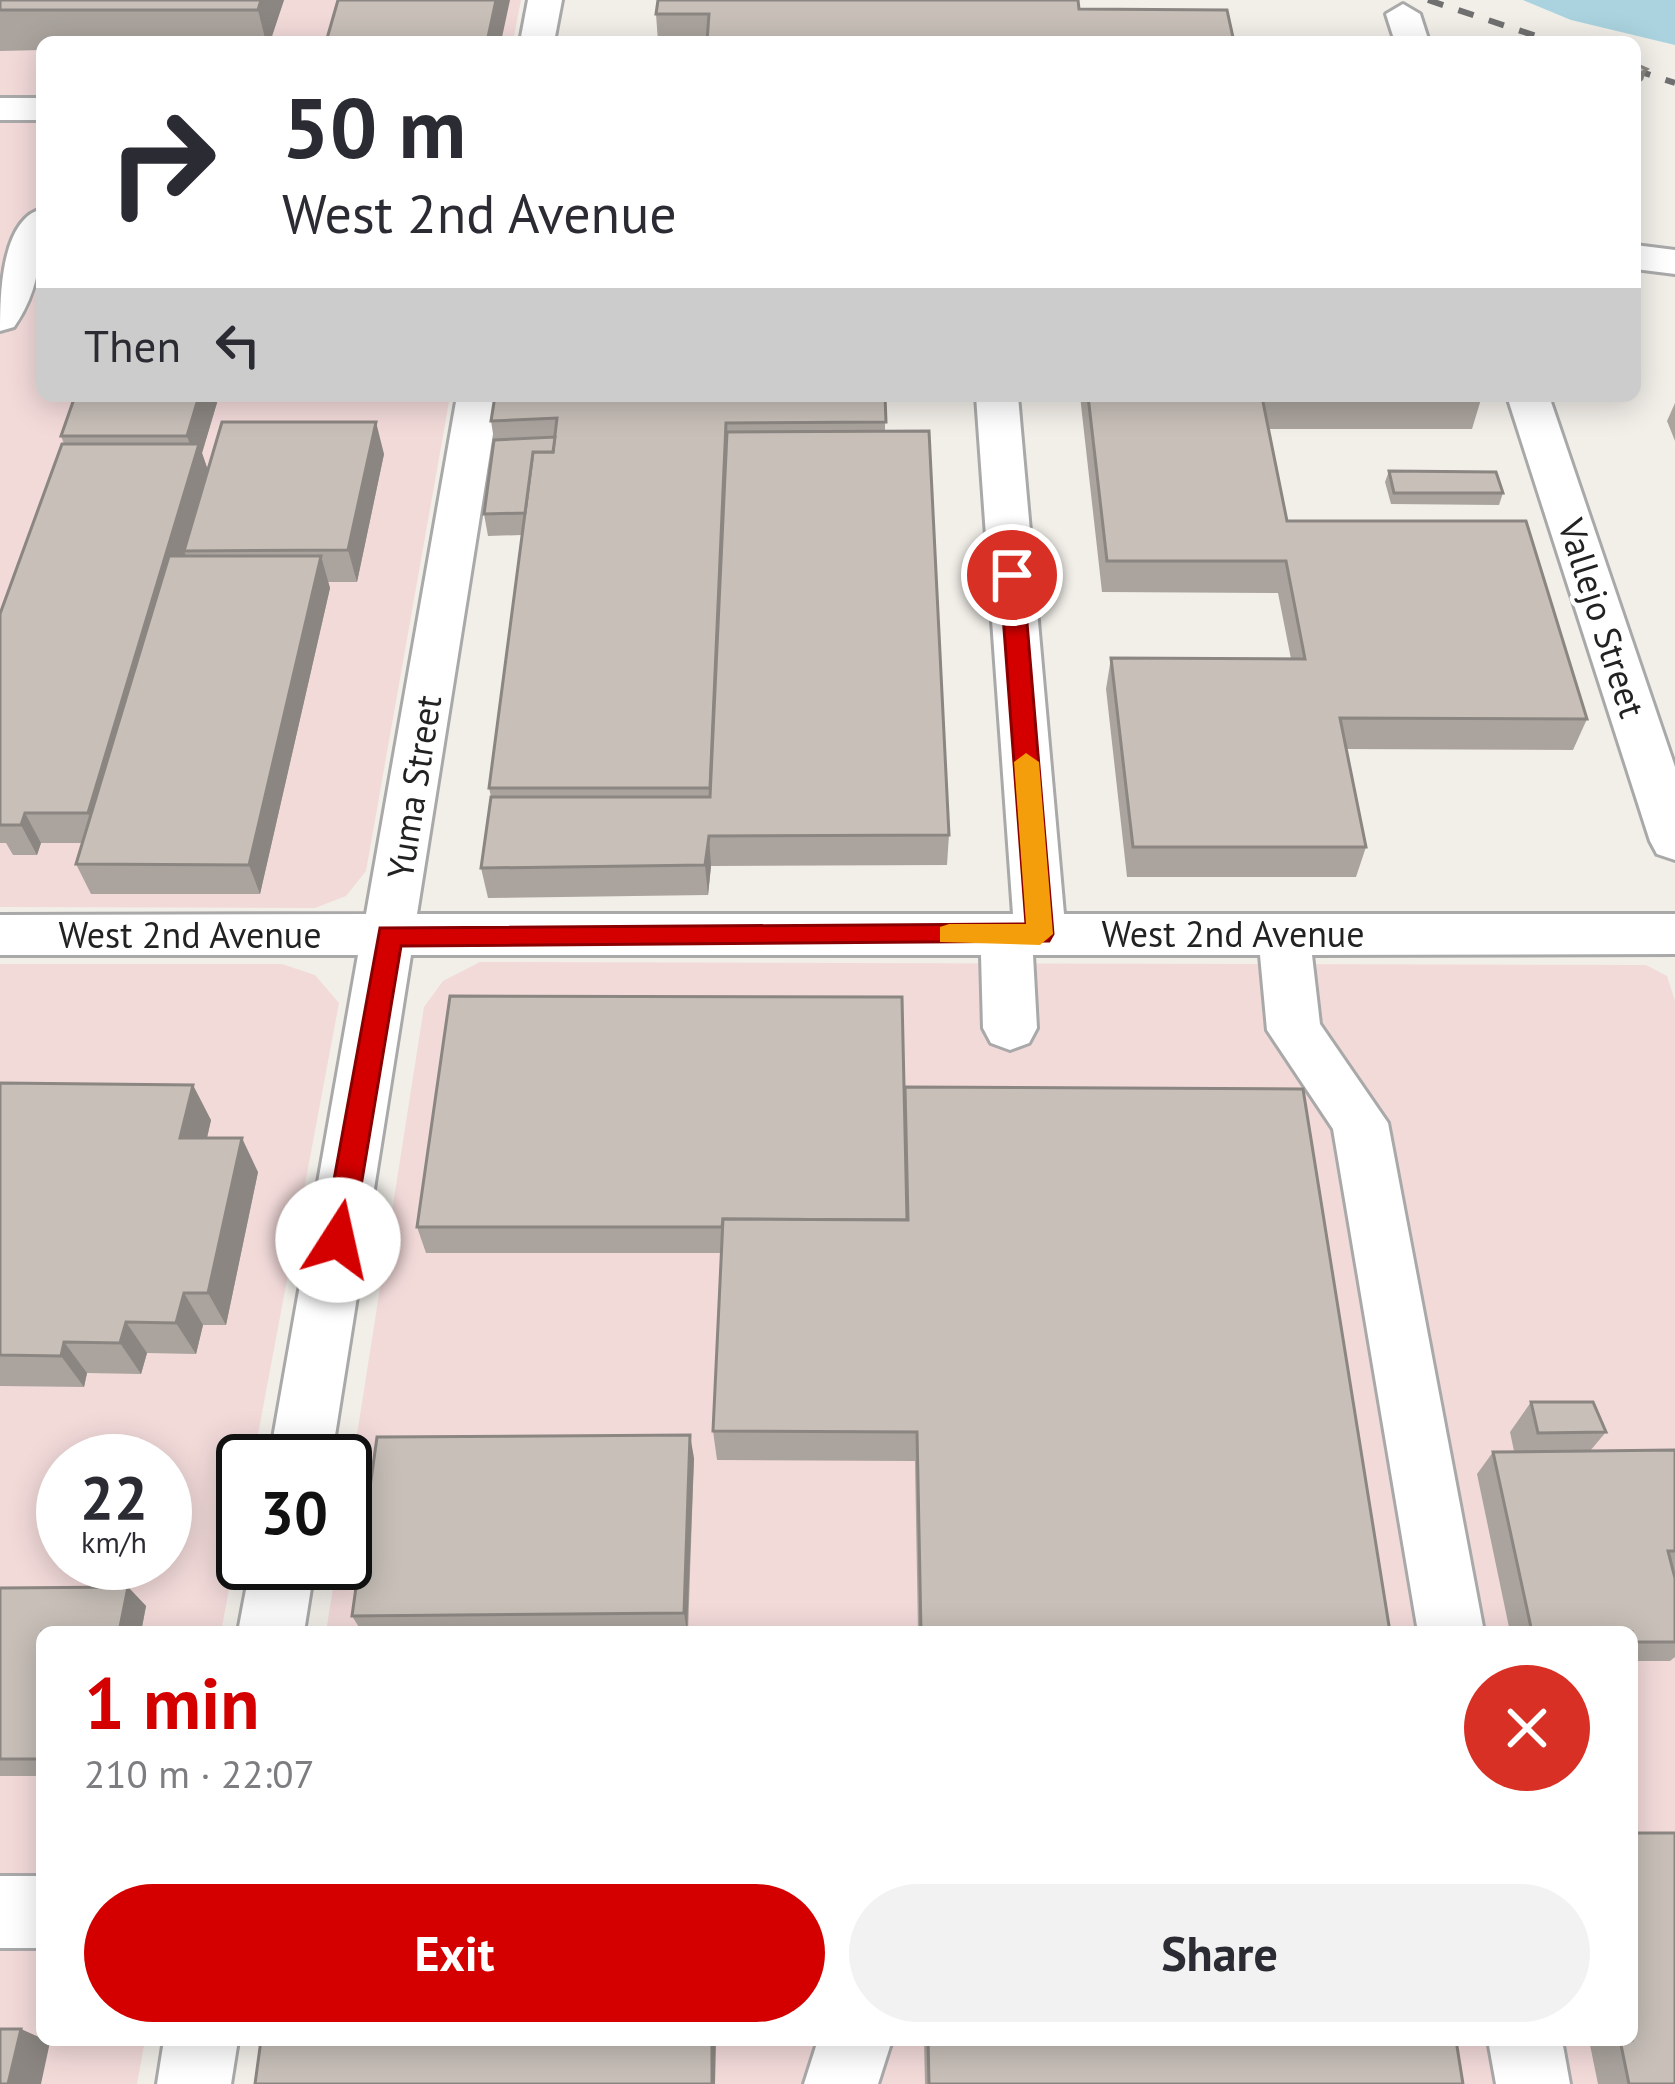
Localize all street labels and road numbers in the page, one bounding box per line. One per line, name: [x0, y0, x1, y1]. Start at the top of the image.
street label: Vallejo Street: [1548, 512, 1657, 723]
street label: Yuma Street: [376, 692, 451, 882]
street label: West 2nd Avenue: [1101, 910, 1365, 957]
street label: West 2nd Avenue: [58, 911, 322, 958]

